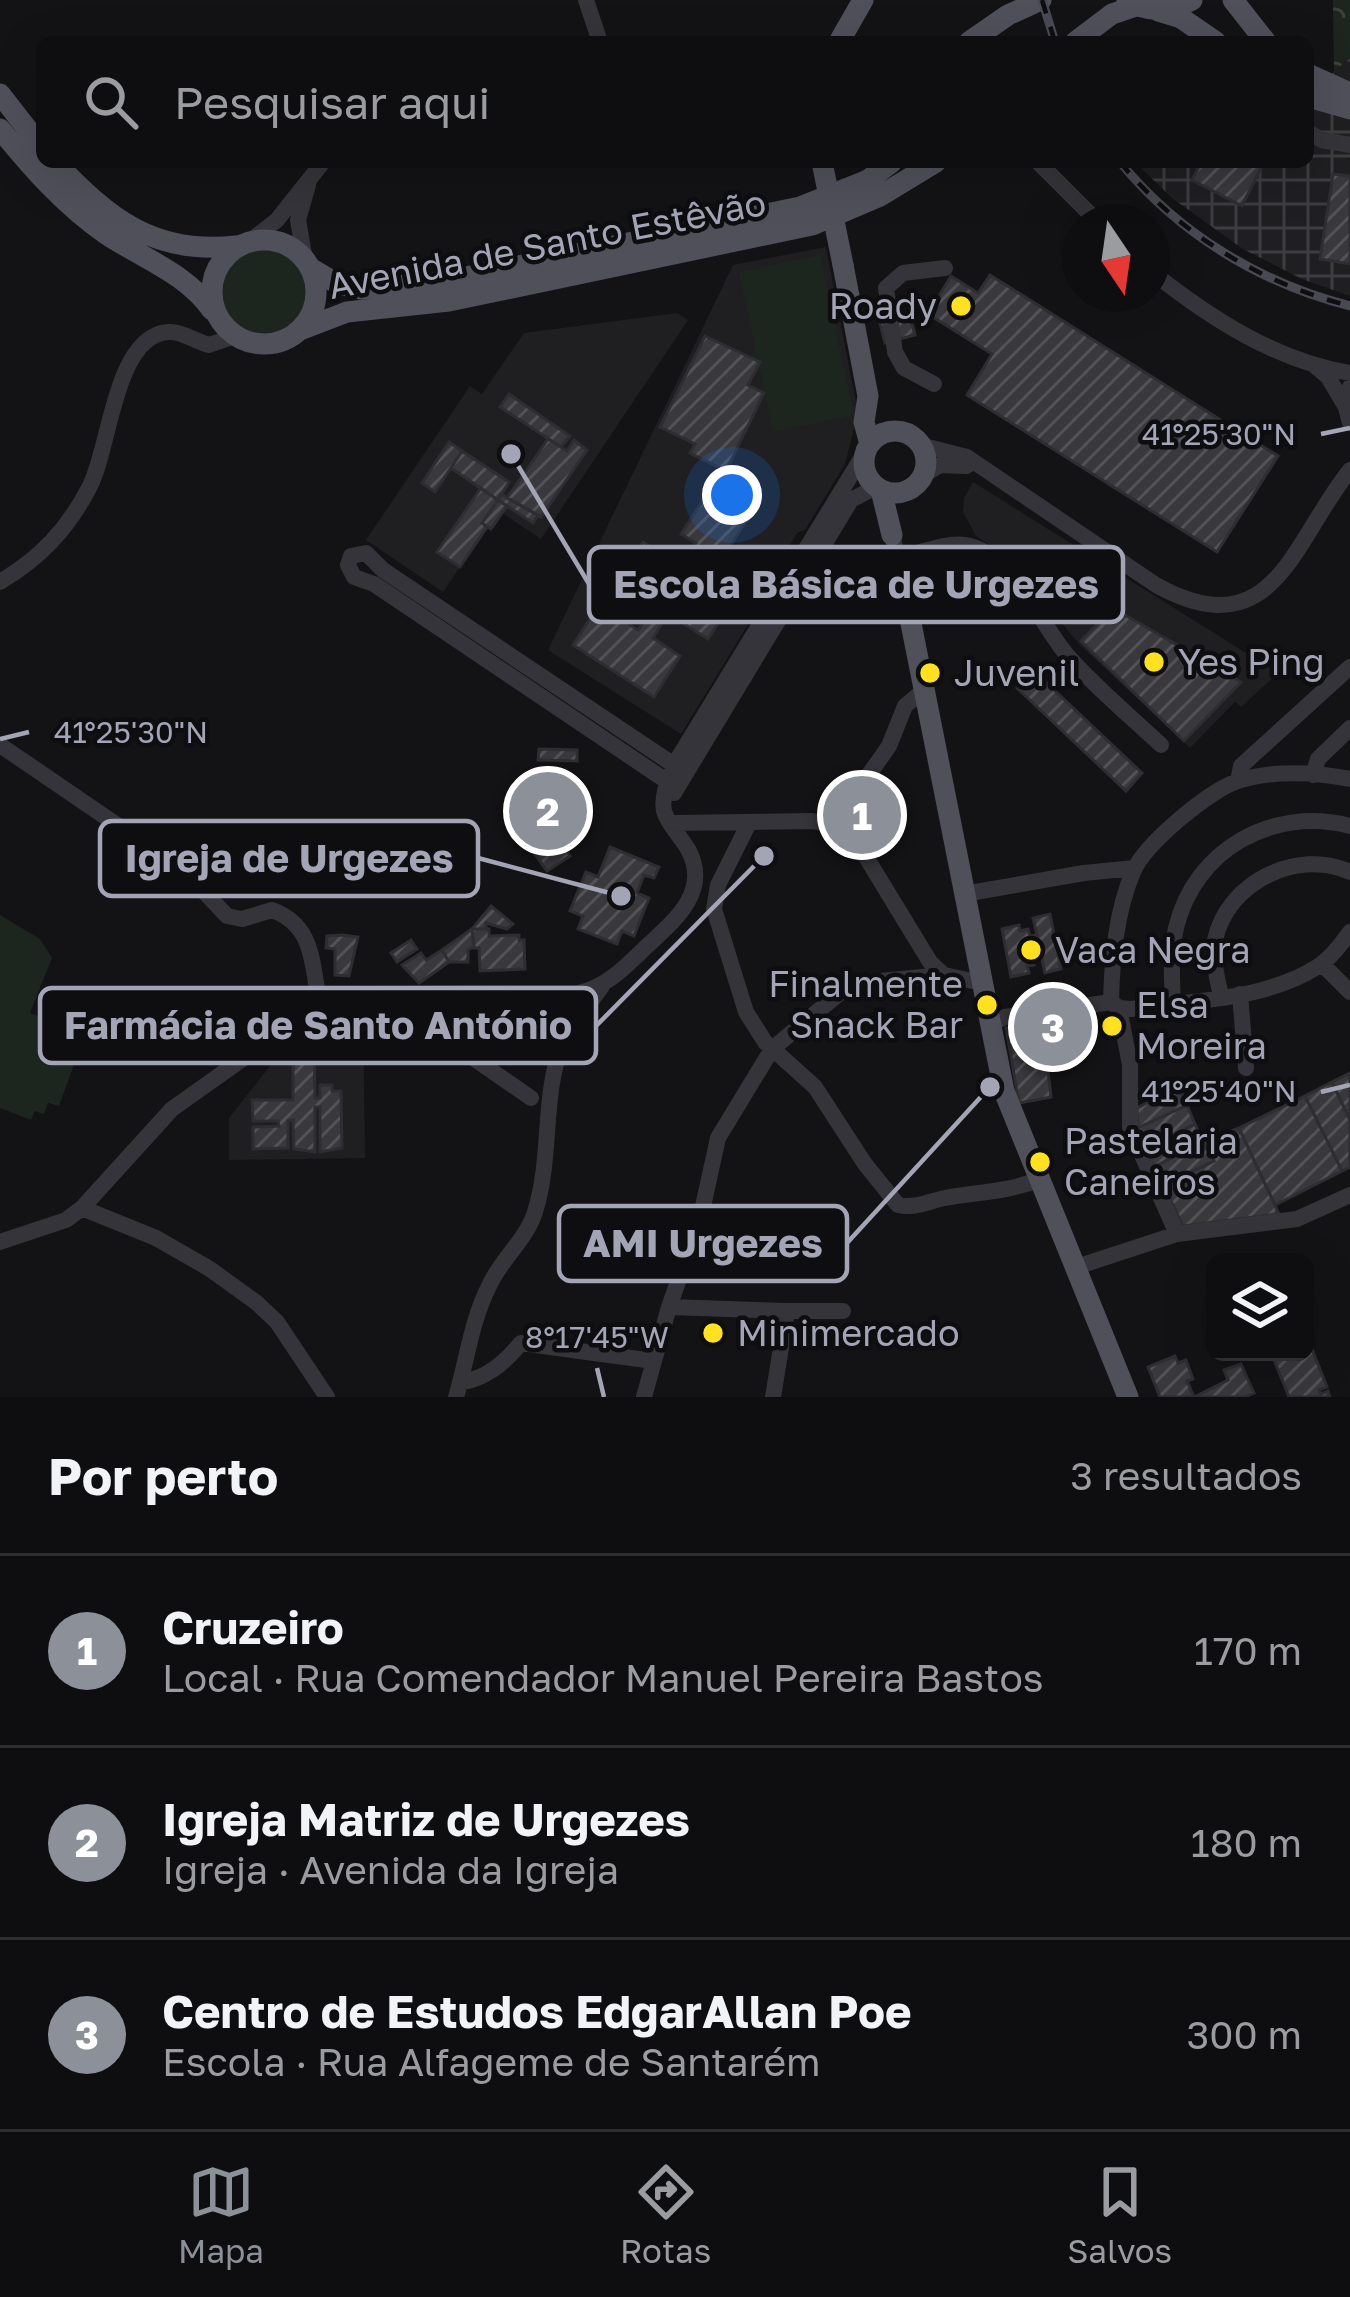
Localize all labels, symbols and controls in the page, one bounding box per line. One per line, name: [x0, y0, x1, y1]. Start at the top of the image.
search box: [36, 36, 1314, 168]
icon: search: [78, 69, 144, 135]
text: Pesquisar aqui: [174, 75, 490, 129]
street label: Avenida de Santo Estêvão: [325, 180, 769, 307]
north arrow: [1062, 204, 1170, 312]
place label: Roady: [829, 284, 937, 327]
marker: Roady: [948, 293, 974, 319]
text: 41°25'30"N: [1142, 416, 1296, 452]
your location: [702, 465, 762, 525]
callout: Escola Básica de Urgezes: [589, 547, 1123, 622]
text: Escola Básica de Urgezes: [613, 560, 1099, 607]
place label: Yes Ping: [1178, 640, 1325, 683]
marker: Yes Ping: [1141, 649, 1167, 675]
place label: Juvenil: [954, 651, 1079, 694]
marker: Juvenil: [917, 660, 943, 686]
text: 41°25'30"N: [54, 714, 208, 750]
pin: 2: [509, 766, 587, 856]
pin: 1: [823, 770, 901, 860]
callout: Igreja de Urgezes: [100, 821, 478, 896]
text: Igreja de Urgezes: [124, 834, 454, 881]
place label: Vaca Negra: [1055, 928, 1251, 971]
marker: Vaca Negra: [1018, 937, 1044, 963]
place label: Finalmente Snack Bar: [768, 962, 963, 1046]
pin: 3: [1014, 982, 1092, 1072]
place label: Elsa Moreira: [1136, 983, 1267, 1067]
callout: Farmácia de Santo António: [40, 988, 596, 1063]
marker: Finalmente Snack Bar: [974, 992, 1000, 1018]
text: Farmácia de Santo António: [64, 1001, 572, 1048]
marker: Elsa Moreira: [1099, 1013, 1125, 1039]
text: 41°25'40"N: [1142, 1073, 1296, 1109]
place label: Pastelaria Caneiros: [1064, 1119, 1238, 1203]
marker: Pastelaria Caneiros: [1027, 1149, 1053, 1175]
callout: AMI Urgezes: [559, 1206, 847, 1281]
text: AMI Urgezes: [583, 1219, 823, 1266]
map controls: [1206, 1253, 1314, 1361]
button: layers: [1206, 1253, 1314, 1361]
place label: Minimercado: [737, 1311, 960, 1354]
text: 8°17'45"W: [525, 1319, 669, 1355]
marker: Minimercado: [700, 1320, 726, 1346]
text: Por perto: [48, 1445, 278, 1506]
text: 3 resultados: [1070, 1452, 1302, 1499]
text: Cruzeiro: [162, 1600, 344, 1654]
text: 1: [77, 1627, 97, 1674]
text: 170 m: [1194, 1627, 1302, 1674]
text: Local · Rua Comendador Manuel Pereira Bastos: [162, 1654, 1044, 1701]
text: Igreja Matriz de Urgezes: [162, 1792, 690, 1846]
text: 2: [75, 1819, 99, 1866]
text: 180 m: [1191, 1819, 1302, 1866]
text: Igreja · Avenida da Igreja: [162, 1846, 619, 1893]
text: Centro de Estudos EdgarAllan Poe: [162, 1984, 912, 2038]
text: 3: [75, 2011, 99, 2058]
text: 300 m: [1187, 2011, 1302, 2058]
text: Escola · Rua Alfageme de Santarém: [162, 2038, 821, 2085]
tab: Mapa: [178, 2159, 264, 2270]
tab: Rotas: [620, 2159, 711, 2270]
tab: Salvos: [1067, 2159, 1172, 2270]

